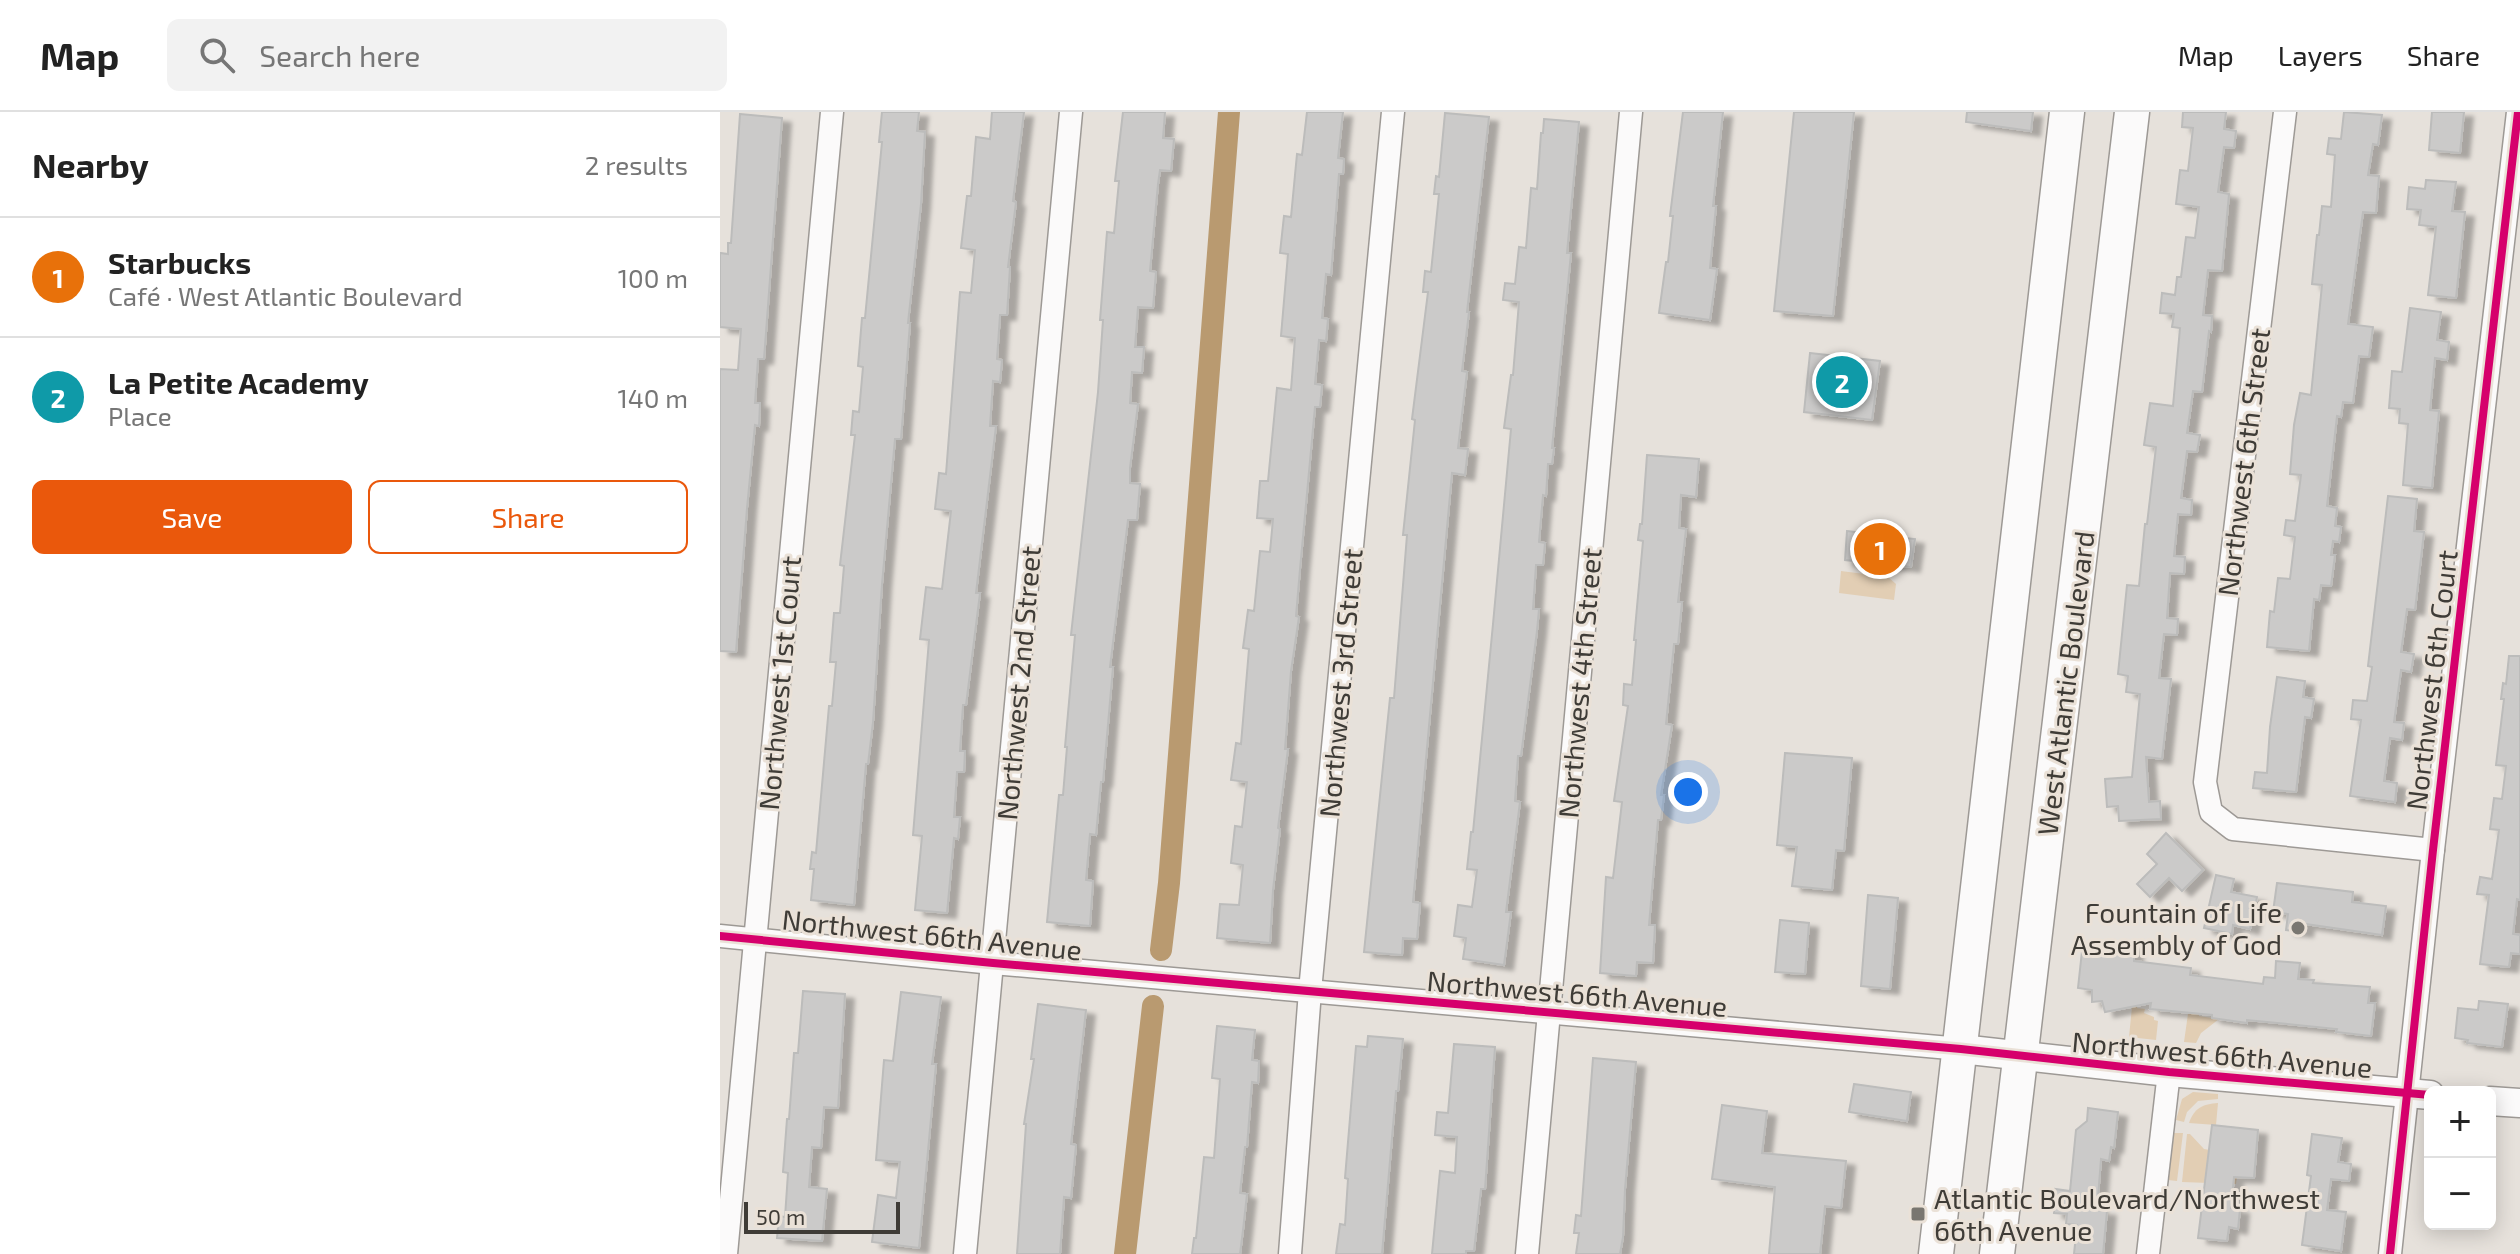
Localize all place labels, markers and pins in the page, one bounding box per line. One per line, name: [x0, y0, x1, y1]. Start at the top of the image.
pin: 2: [1816, 352, 1868, 412]
pin: 1: [1854, 519, 1906, 579]
place label: Fountain of Life Assembly of God: [2071, 895, 2282, 961]
marker: Fountain of Life Assembly of God: [2289, 919, 2307, 937]
place label: Atlantic Boulevard/Northwest 66th Avenue: [1934, 1181, 2320, 1247]
marker: Atlantic Boulevard/Northwest 66th Avenue: [1909, 1205, 1927, 1223]

